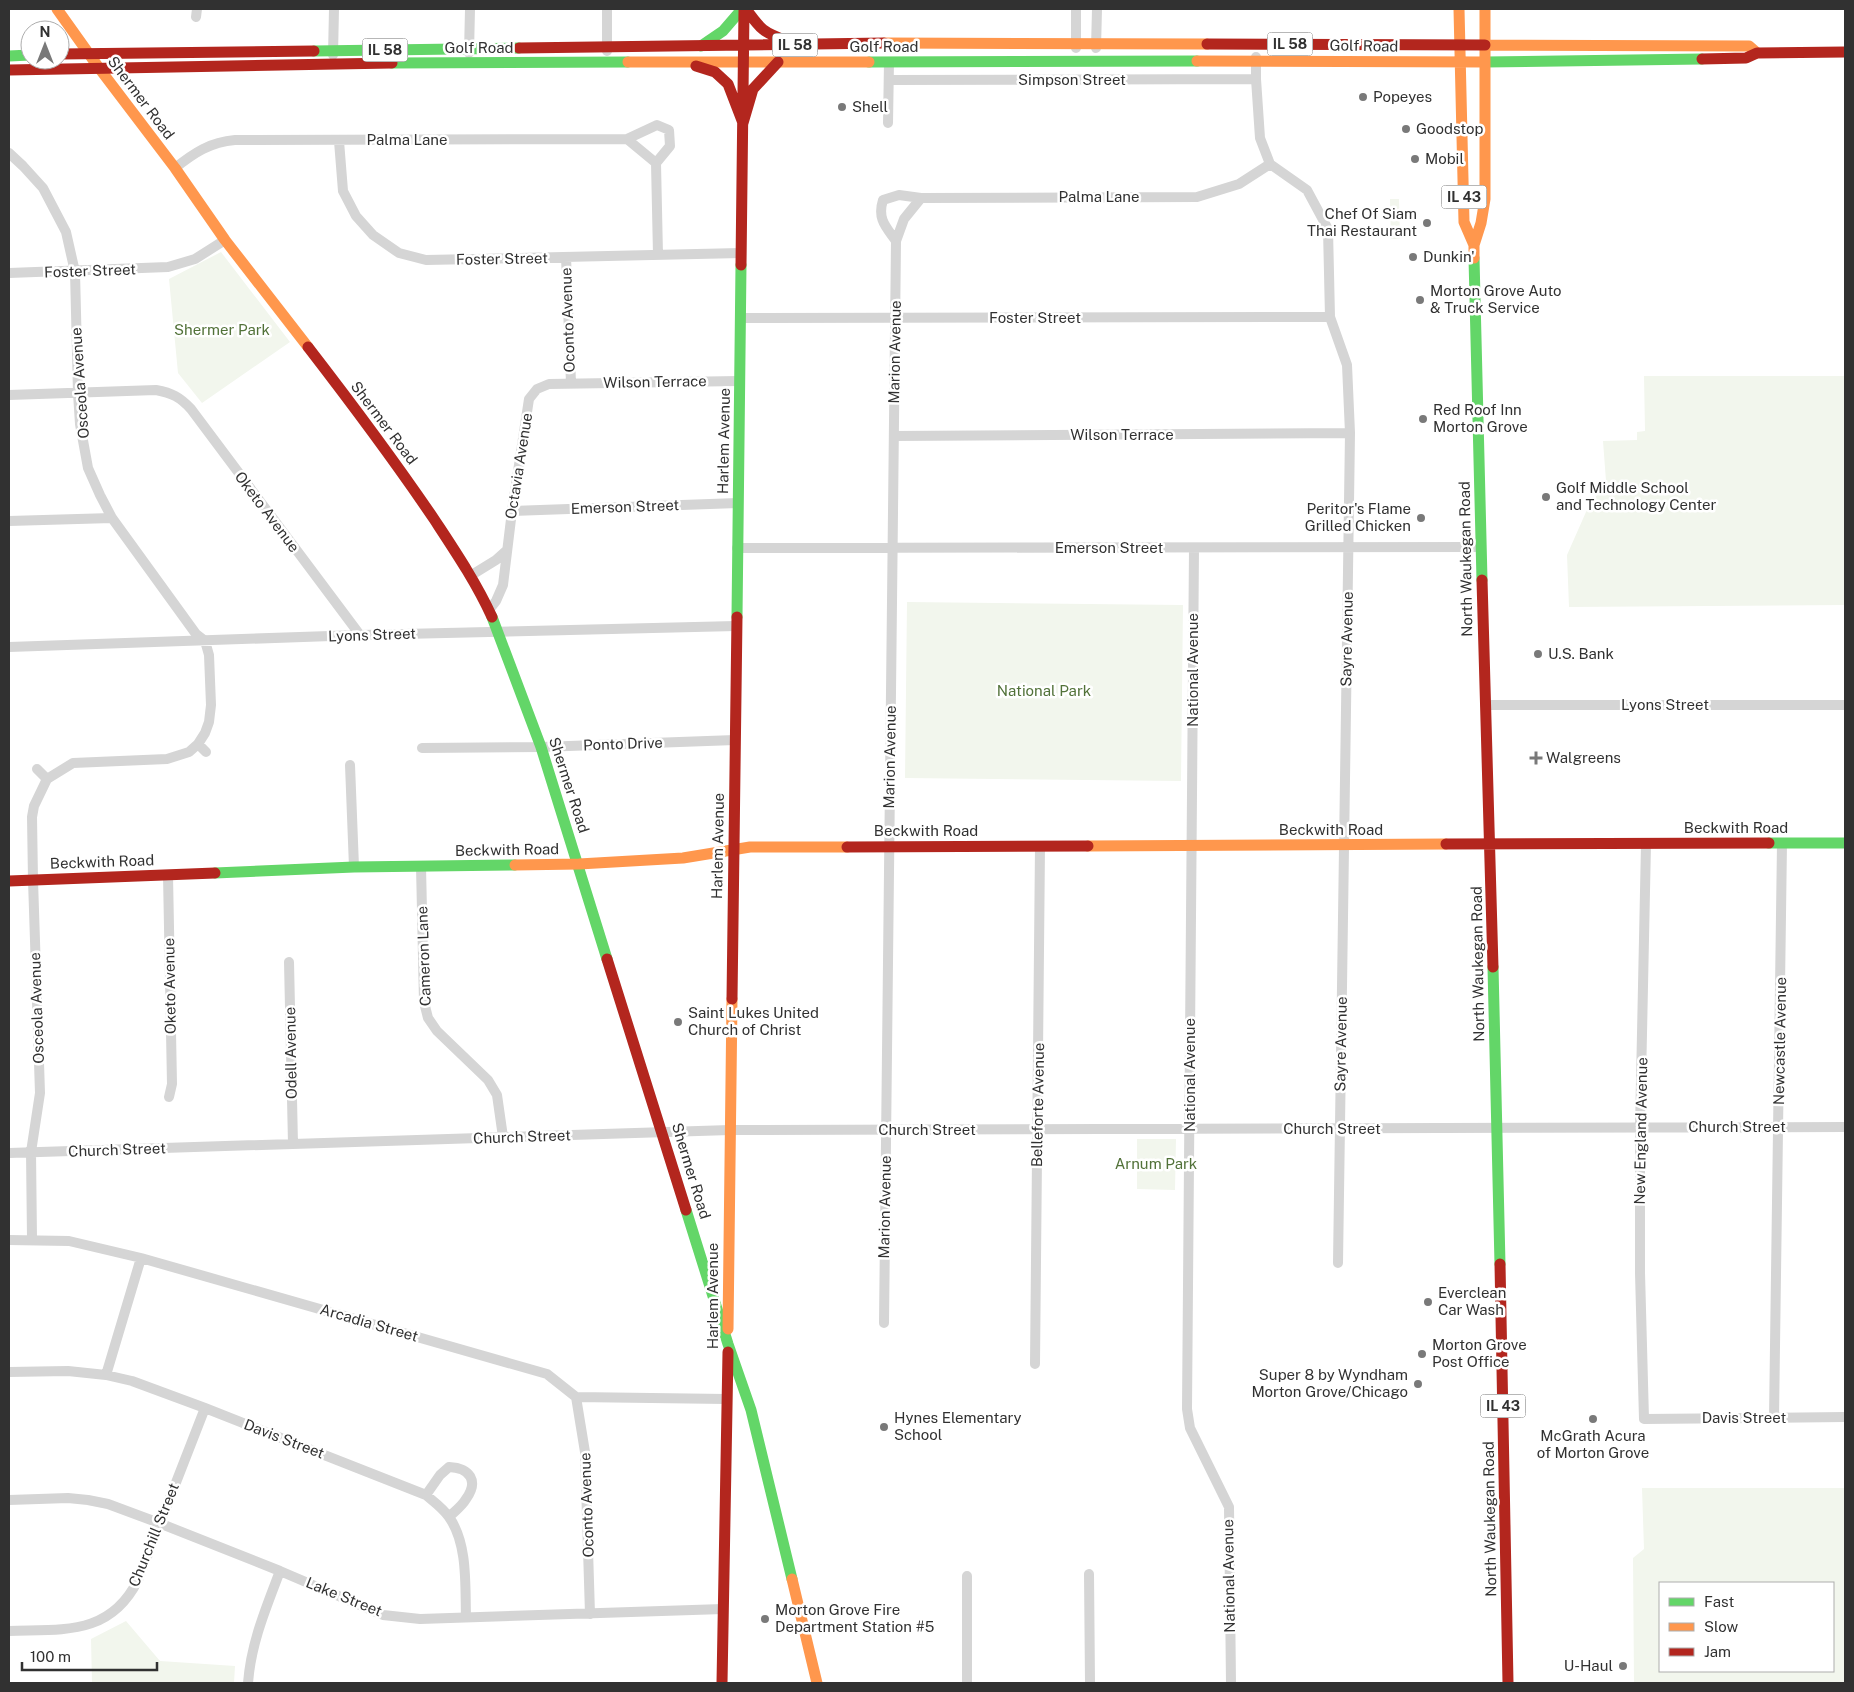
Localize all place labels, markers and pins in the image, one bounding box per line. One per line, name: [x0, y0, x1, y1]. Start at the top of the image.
place label: Popeyes: [1373, 88, 1432, 105]
marker: Popeyes: [1357, 91, 1369, 103]
place label: Shell: [852, 98, 888, 115]
marker: Shell: [836, 101, 848, 113]
place label: Goodstop: [1416, 120, 1483, 137]
marker: Goodstop: [1400, 123, 1412, 135]
place label: Mobil: [1425, 150, 1464, 167]
marker: Mobil: [1409, 153, 1421, 165]
place label: Chef Of Siam Thai Restaurant: [1307, 205, 1417, 239]
marker: Chef Of Siam Thai Restaurant: [1421, 217, 1433, 229]
place label: Dunkin': [1423, 248, 1475, 265]
marker: Dunkin': [1407, 251, 1419, 263]
place label: Morton Grove Auto & Truck Service: [1430, 282, 1562, 316]
marker: Morton Grove Auto & Truck Service: [1414, 294, 1426, 306]
place label: Red Roof Inn Morton Grove: [1433, 401, 1528, 435]
marker: Red Roof Inn Morton Grove: [1417, 413, 1429, 425]
place label: Golf Middle School and Technology Center: [1556, 479, 1717, 513]
marker: Golf Middle School and Technology Center: [1540, 491, 1552, 503]
place label: Peritor's Flame Grilled Chicken: [1305, 500, 1411, 534]
marker: Peritor's Flame Grilled Chicken: [1415, 512, 1427, 524]
place label: U.S. Bank: [1548, 645, 1614, 662]
marker: U.S. Bank: [1532, 648, 1544, 660]
place label: Walgreens: [1546, 749, 1621, 766]
marker: Walgreens: [1530, 752, 1542, 764]
place label: Saint Lukes United Church of Christ: [688, 1004, 819, 1038]
marker: Saint Lukes United Church of Christ: [672, 1016, 684, 1028]
place label: Everclean Car Wash: [1438, 1284, 1506, 1318]
marker: Everclean Car Wash: [1422, 1296, 1434, 1308]
place label: Morton Grove Post Office: [1432, 1336, 1527, 1370]
marker: Morton Grove Post Office: [1416, 1348, 1428, 1360]
place label: Super 8 by Wyndham Morton Grove/Chicago: [1251, 1366, 1408, 1400]
marker: Super 8 by Wyndham Morton Grove/Chicago: [1412, 1378, 1424, 1390]
place label: Hynes Elementary School: [894, 1409, 1022, 1443]
marker: McGrath Acura of Morton Grove: [1587, 1413, 1599, 1425]
marker: Hynes Elementary School: [878, 1421, 890, 1433]
place label: McGrath Acura of Morton Grove: [1537, 1427, 1649, 1461]
place label: Morton Grove Fire Department Station #5: [775, 1601, 934, 1635]
marker: Morton Grove Fire Department Station #5: [759, 1613, 771, 1625]
place label: U-Haul: [1564, 1657, 1613, 1674]
marker: U-Haul: [1617, 1660, 1629, 1672]

